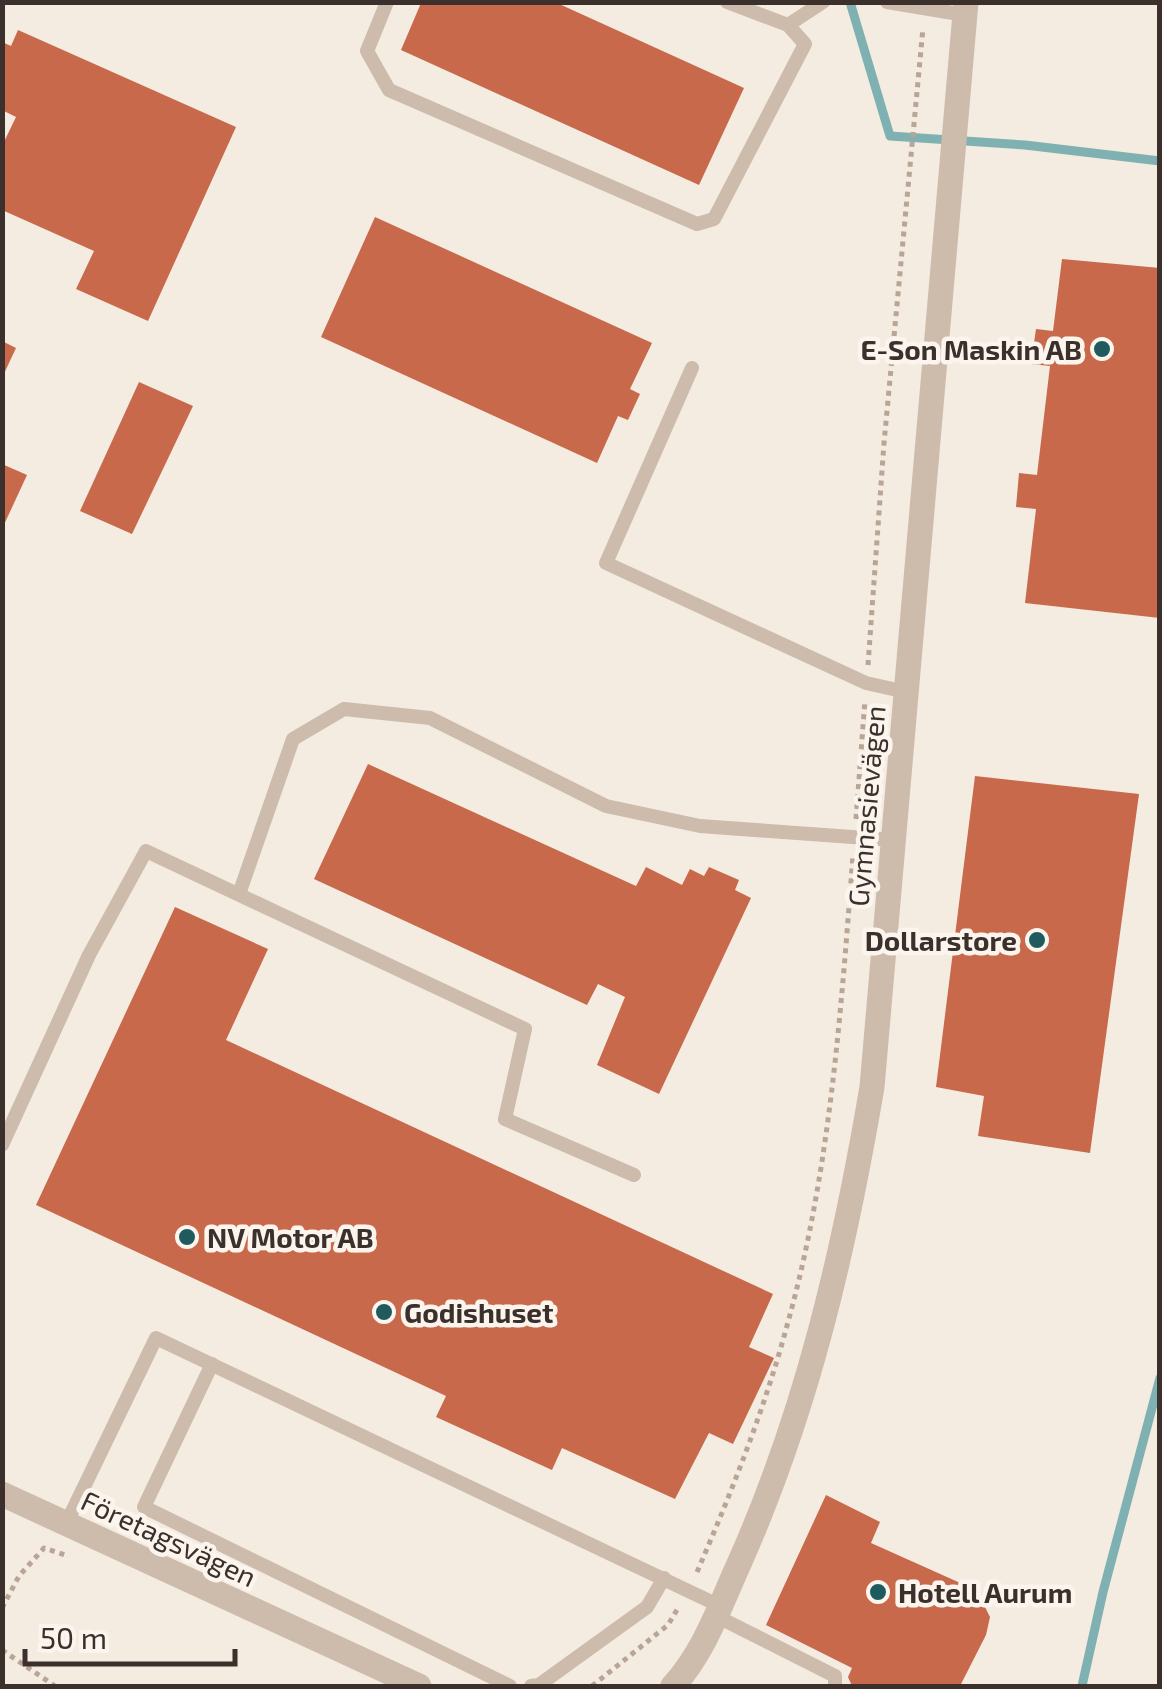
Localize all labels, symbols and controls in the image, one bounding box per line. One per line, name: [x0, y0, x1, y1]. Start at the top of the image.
place label: E-Son Maskin AB: [860, 332, 1082, 366]
marker: E-Son Maskin AB: [1091, 338, 1113, 360]
street label: Gymnasievägen: [840, 704, 892, 908]
place label: Dollarstore: [865, 923, 1017, 957]
marker: Dollarstore: [1026, 929, 1048, 951]
place label: NV Motor AB: [207, 1220, 374, 1254]
marker: NV Motor AB: [176, 1226, 198, 1248]
place label: Godishuset: [404, 1295, 554, 1329]
marker: Godishuset: [373, 1301, 395, 1323]
street label: Företagsvägen: [76, 1483, 262, 1593]
place label: Hotell Aurum: [898, 1575, 1072, 1609]
marker: Hotell Aurum: [867, 1581, 889, 1603]
scale bar: [25, 1604, 235, 1666]
text: 50 m: [40, 1619, 107, 1655]

